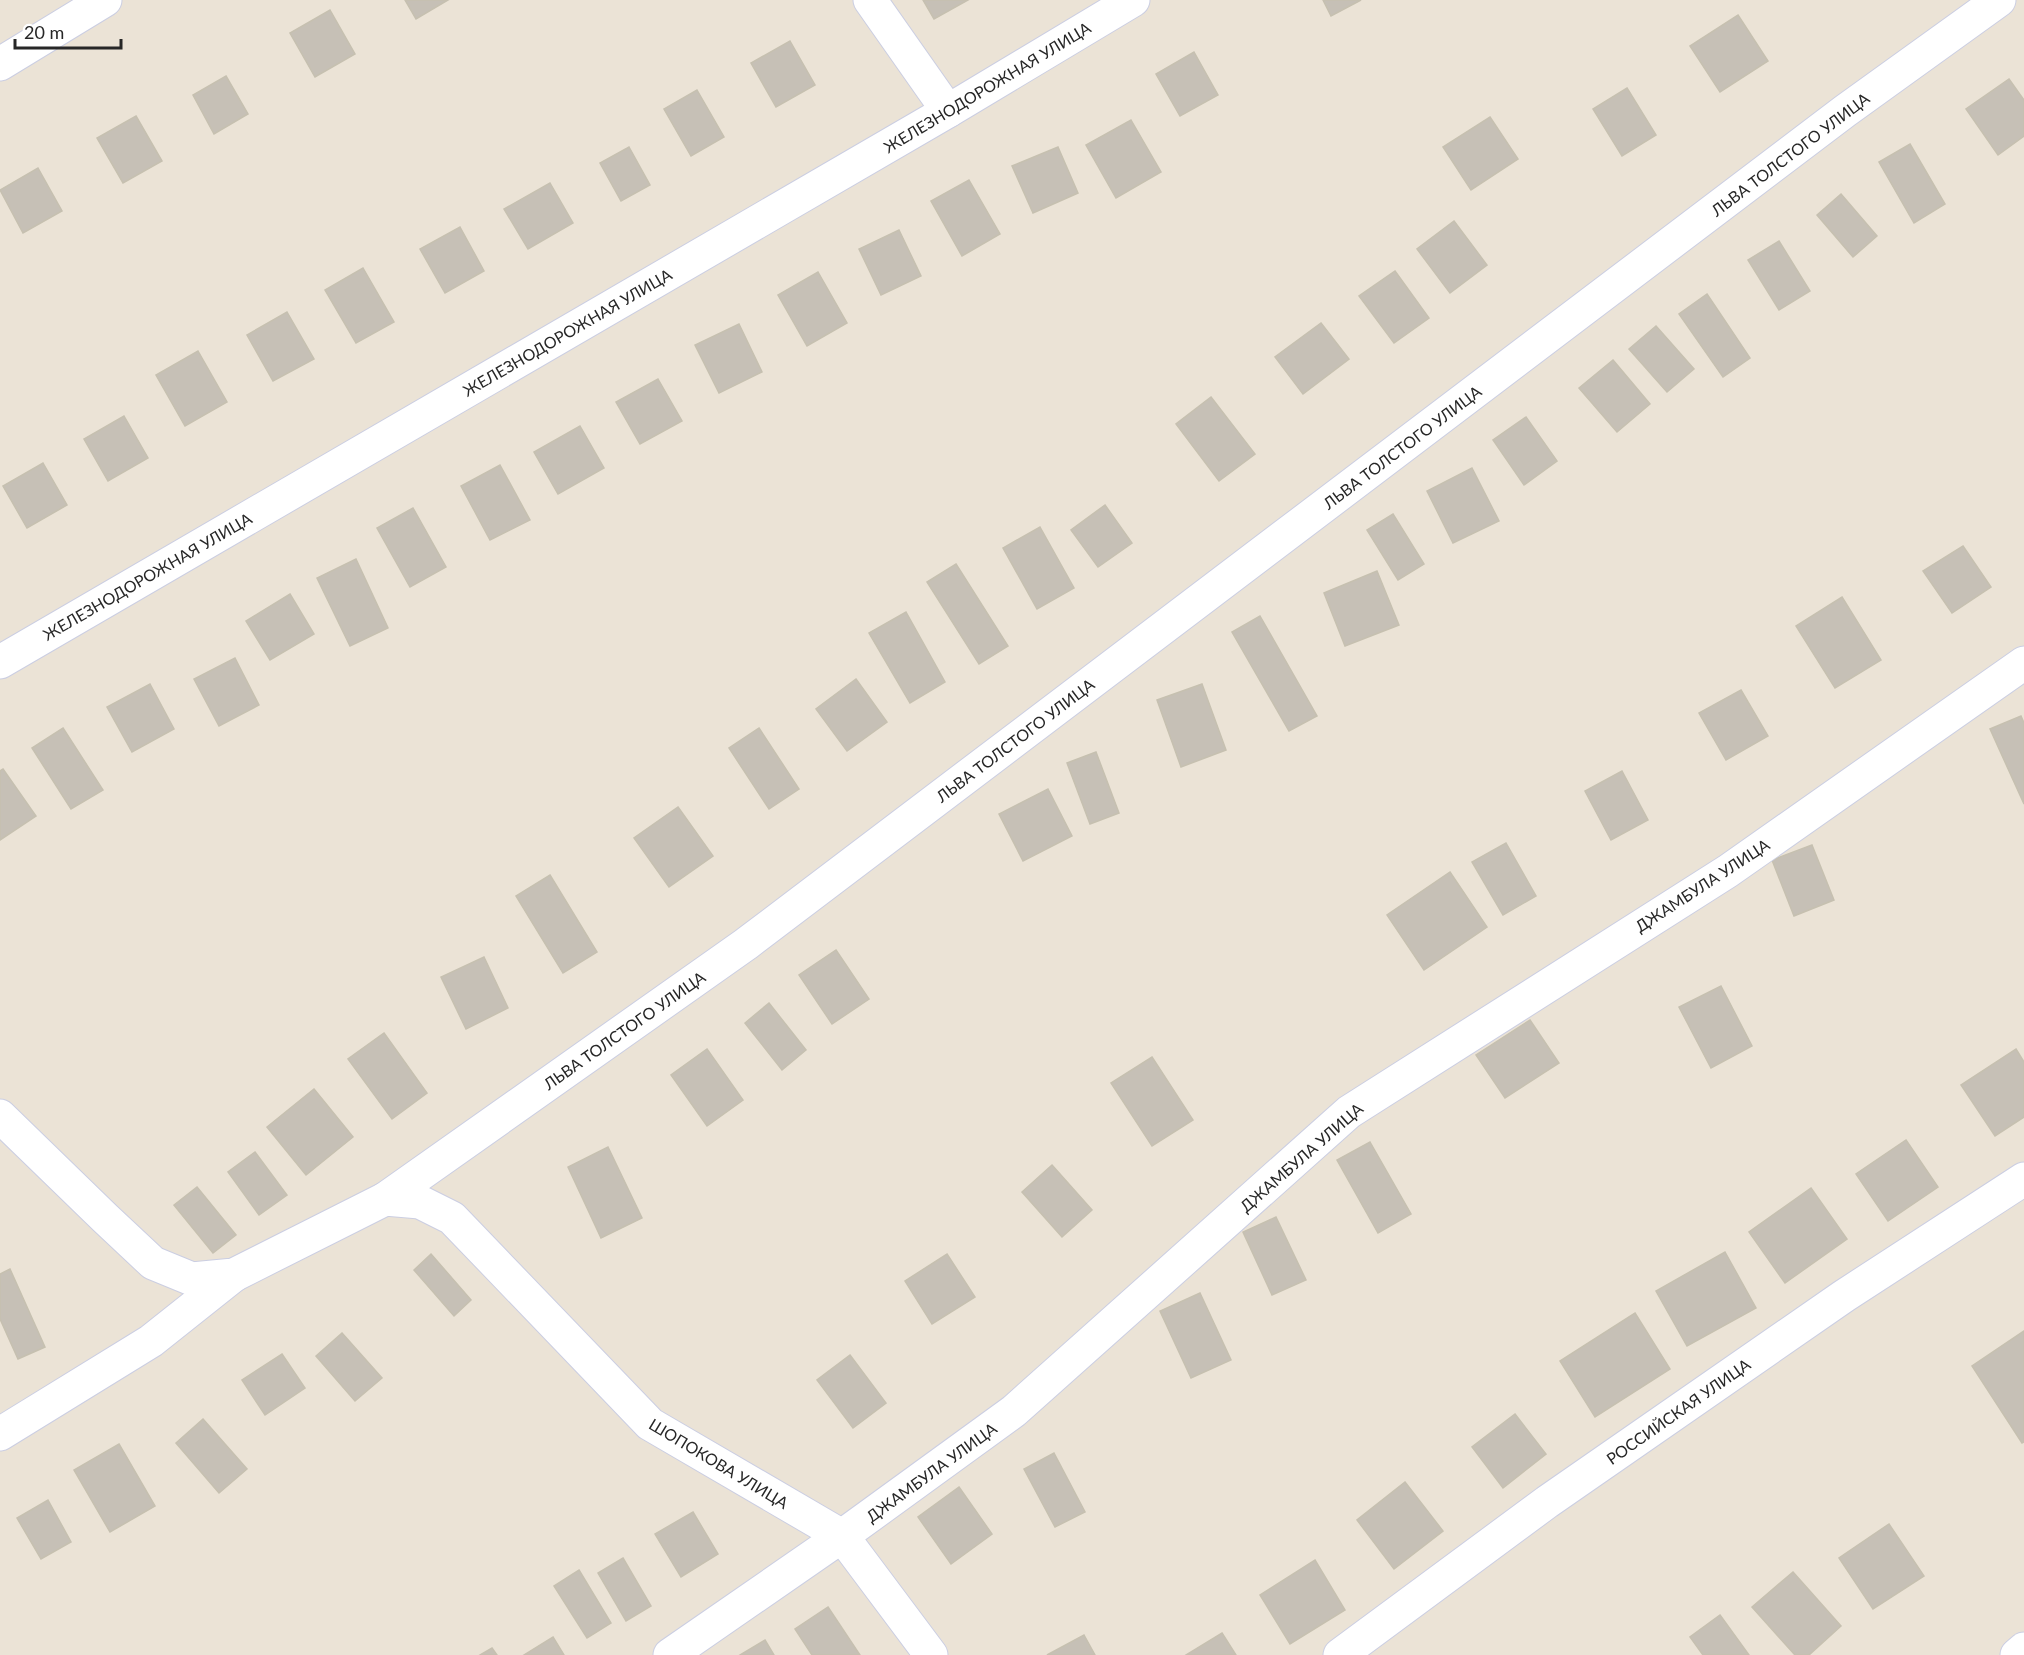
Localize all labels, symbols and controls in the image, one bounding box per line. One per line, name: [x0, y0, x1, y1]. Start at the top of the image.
scale bar: [15, 12, 122, 50]
street label: ЖЕЛЕЗНОДОРОЖНАЯ УЛИЦА: [880, 17, 1094, 156]
text: 20 m: [24, 21, 64, 43]
street label: ЛЬВА ТОЛСТОГО УЛИЦА: [1706, 88, 1873, 220]
street label: ЖЕЛЕЗНОДОРОЖНАЯ УЛИЦА: [459, 264, 675, 400]
street label: ЛЬВА ТОЛСТОГО УЛИЦА: [1318, 381, 1485, 513]
street label: ЖЕЛЕЗНОДОРОЖНАЯ УЛИЦА: [39, 508, 255, 644]
street label: ЛЬВА ТОЛСТОГО УЛИЦА: [931, 674, 1098, 806]
street label: ДЖАМБУЛА УЛИЦА: [1631, 834, 1773, 936]
street label: ЛЬВА ТОЛСТОГО УЛИЦА: [539, 967, 709, 1094]
street label: ДЖАМБУЛА УЛИЦА: [1236, 1098, 1366, 1216]
street label: РОССИЙСКАЯ УЛИЦА: [1602, 1354, 1754, 1468]
street label: ШОПОКОВА УЛИЦА: [646, 1414, 792, 1512]
street label: ДЖАМБУЛА УЛИЦА: [862, 1418, 1000, 1526]

